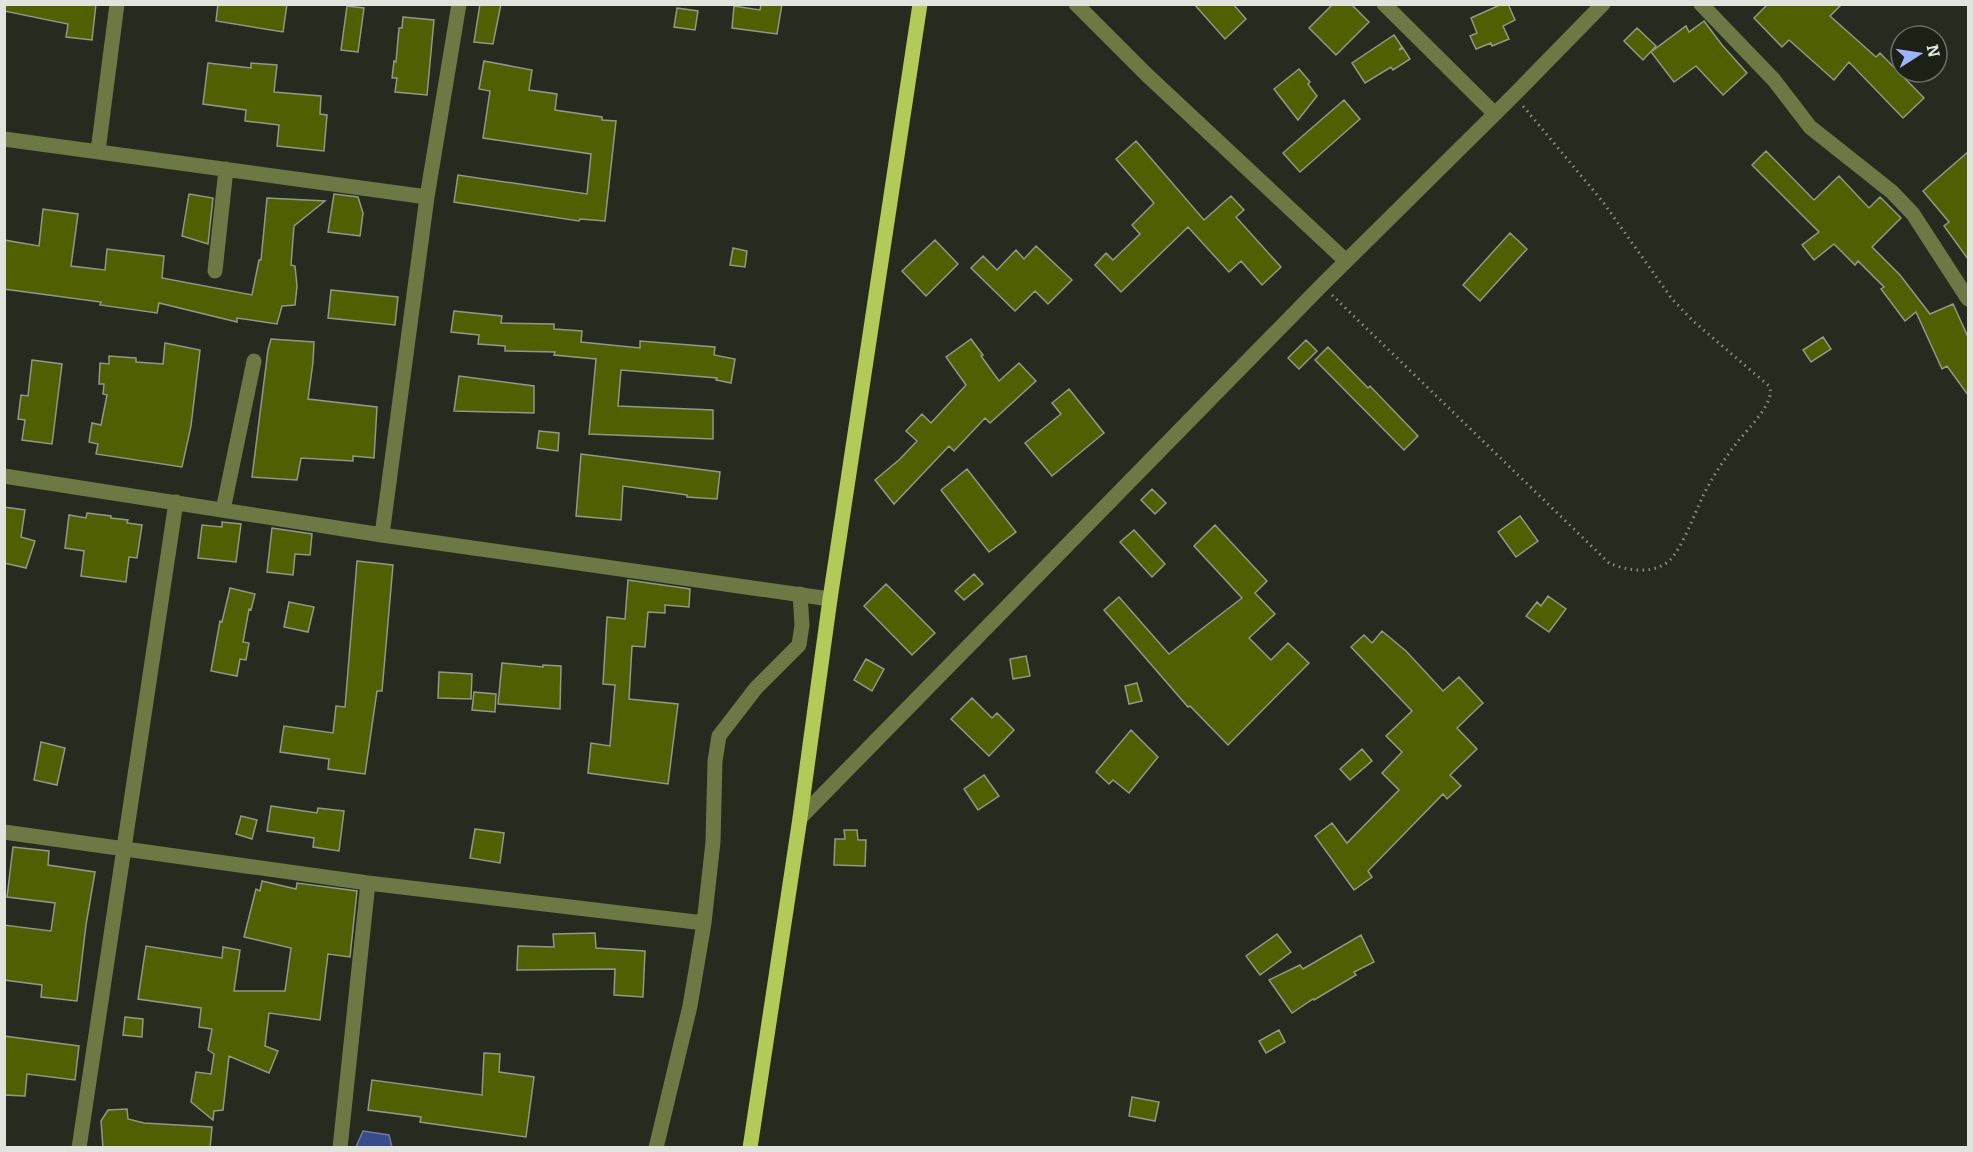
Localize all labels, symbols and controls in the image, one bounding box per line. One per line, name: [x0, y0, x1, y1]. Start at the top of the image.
north arrow: [1889, 24, 1949, 84]
text: N: [1923, 43, 1944, 59]

